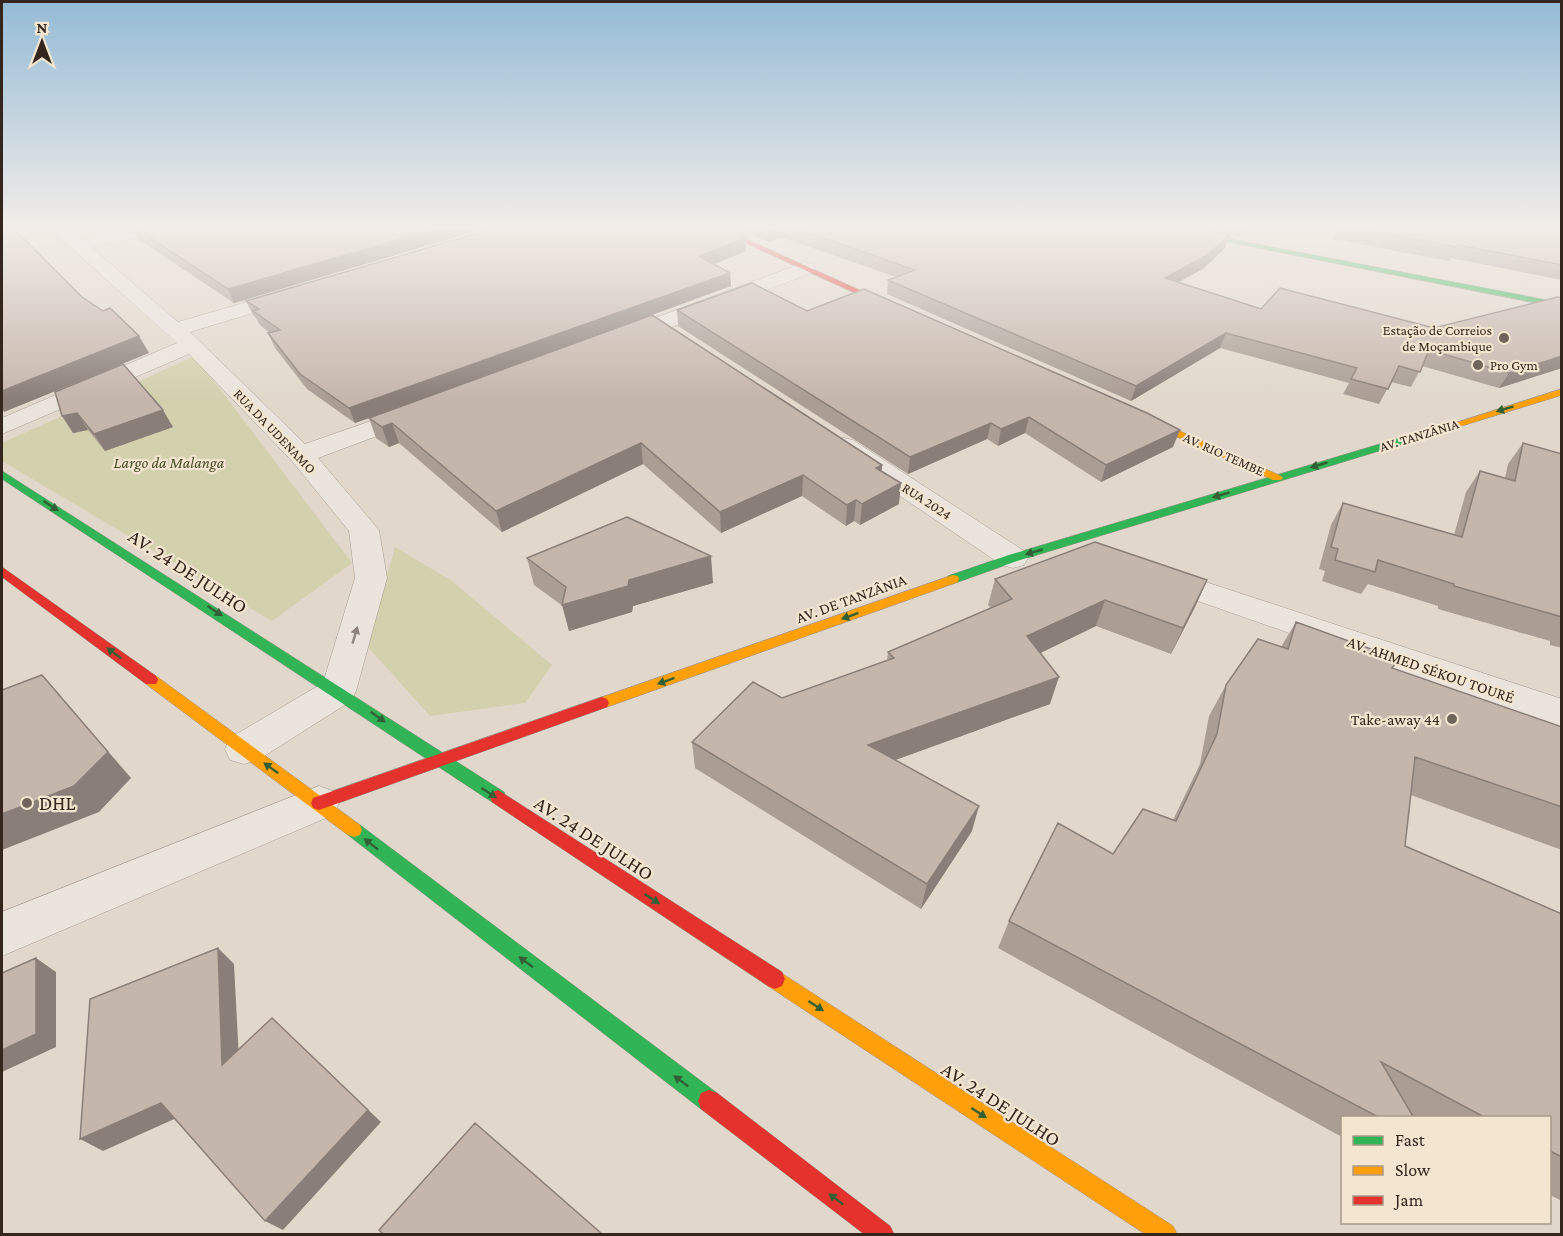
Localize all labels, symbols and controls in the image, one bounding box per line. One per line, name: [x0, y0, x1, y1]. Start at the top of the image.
north arrow: [12, 12, 72, 72]
text: N: [37, 19, 48, 36]
place label: Estação de Correios de Moçambique: [1383, 322, 1492, 354]
marker: Estação de Correios de Moçambique: [1497, 331, 1511, 345]
place label: Pro Gym: [1490, 357, 1538, 373]
marker: Pro Gym: [1471, 358, 1485, 372]
street label: RUA DA UDENAMO: [231, 386, 319, 476]
one-way arrow: [1496, 405, 1514, 414]
street label: AV. TANZÂNIA: [1377, 415, 1461, 455]
street label: AV. RIO TEMBE: [1181, 429, 1267, 479]
park label: Largo da Malanga: [114, 454, 225, 472]
one-way arrow: [1310, 461, 1328, 470]
street label: RUA 2024: [899, 479, 955, 523]
one-way arrow: [1212, 491, 1230, 500]
one-way arrow: [43, 500, 59, 511]
street label: AV. 24 DE JULHO: [124, 524, 251, 618]
one-way arrow: [1025, 548, 1043, 557]
street label: AV. DE TANZÂNIA: [794, 570, 910, 626]
one-way arrow: [207, 606, 223, 617]
one-way arrow: [841, 611, 859, 621]
one-way arrow: [351, 625, 360, 643]
street label: AV. AHMED SÉKOU TOURÉ: [1345, 633, 1517, 706]
one-way arrow: [106, 648, 121, 660]
one-way arrow: [657, 676, 675, 686]
one-way arrow: [370, 711, 386, 723]
place label: Take-away 44: [1351, 711, 1440, 729]
marker: Take-away 44: [1445, 712, 1459, 726]
one-way arrow: [264, 762, 280, 774]
one-way arrow: [481, 787, 497, 798]
street label: AV. 24 DE JULHO: [530, 791, 657, 885]
place label: DHL: [39, 792, 75, 814]
marker: DHL: [20, 796, 34, 810]
one-way arrow: [363, 837, 379, 850]
one-way arrow: [644, 894, 661, 905]
one-way arrow: [518, 956, 534, 969]
one-way arrow: [807, 1000, 823, 1012]
street label: AV. 24 DE JULHO: [937, 1057, 1064, 1151]
one-way arrow: [673, 1074, 689, 1087]
one-way arrow: [971, 1107, 987, 1118]
legend: [1341, 1116, 1551, 1224]
text: Fast: [1395, 1130, 1426, 1150]
text: Slow: [1395, 1160, 1431, 1180]
text: Jam: [1393, 1190, 1424, 1210]
one-way arrow: [828, 1193, 844, 1205]

